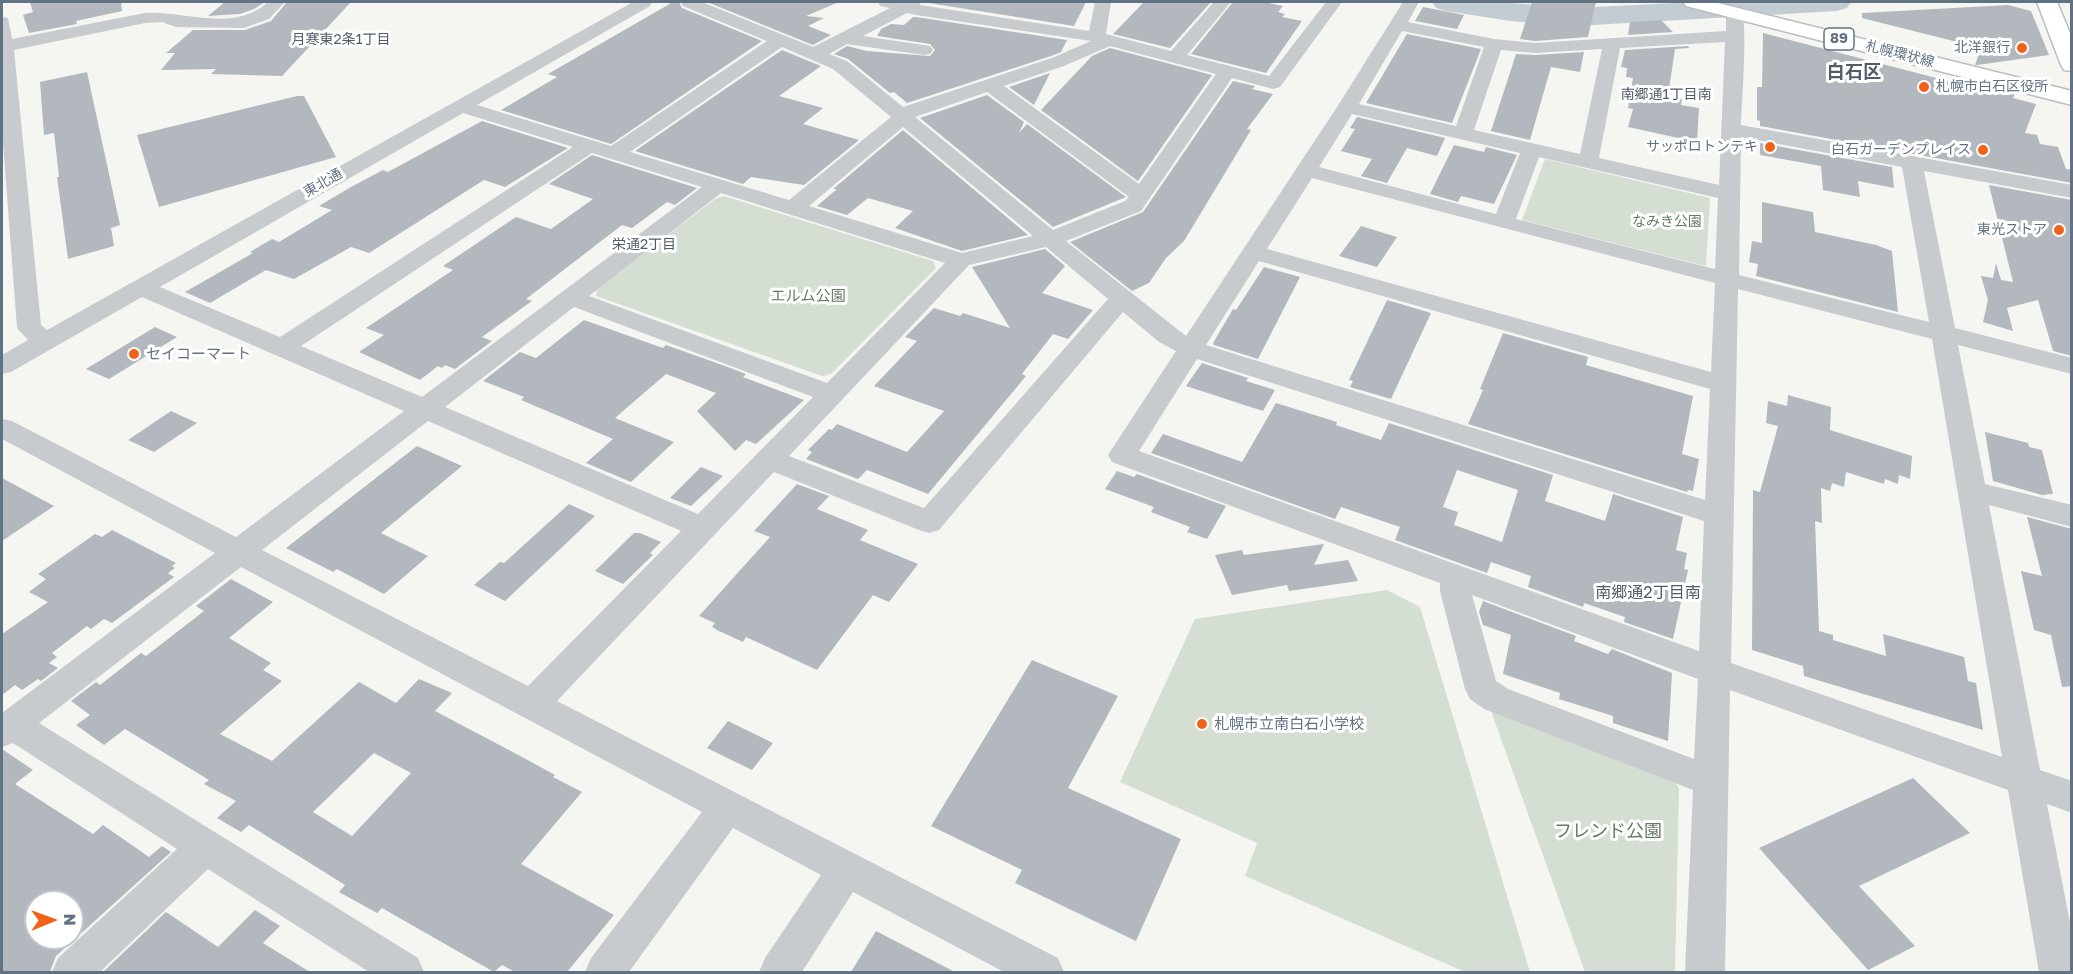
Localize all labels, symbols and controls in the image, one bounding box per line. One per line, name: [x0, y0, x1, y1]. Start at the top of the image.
road number: 89: [1824, 28, 1854, 50]
district label: 月寒東2条1丁目: [292, 32, 390, 48]
street label: 札幌環状線: [1864, 37, 1936, 71]
place label: 北洋銀行: [1954, 40, 2010, 56]
marker: 北洋銀行: [2015, 41, 2029, 55]
district label: 白石区: [1827, 61, 1881, 83]
place label: 札幌市白石区役所: [1936, 79, 2048, 95]
marker: 札幌市白石区役所: [1917, 80, 1931, 94]
district label: 南郷通1丁目南: [1621, 87, 1711, 103]
place label: サッポロトンテキ: [1646, 139, 1758, 155]
marker: サッポロトンテキ: [1763, 140, 1777, 154]
place label: 白石ガーデンプレイス: [1831, 142, 1971, 158]
marker: 白石ガーデンプレイス: [1976, 143, 1990, 157]
street label: 東北通: [301, 165, 345, 201]
park label: なみき公園: [1632, 214, 1702, 230]
place label: 東光ストア: [1977, 222, 2047, 238]
marker: 東光ストア: [2052, 223, 2066, 237]
district label: 栄通2丁目: [612, 237, 676, 253]
park label: エルム公園: [771, 287, 845, 305]
place label: セイコーマート: [146, 345, 251, 363]
marker: セイコーマート: [127, 347, 141, 361]
district label: 南郷通2丁目南: [1595, 583, 1701, 603]
place label: 札幌市立南白石小学校: [1214, 715, 1364, 733]
marker: 札幌市立南白石小学校: [1195, 717, 1209, 731]
park label: フレンド公園: [1554, 820, 1662, 842]
north arrow: [24, 890, 84, 950]
text: N: [60, 913, 80, 926]

